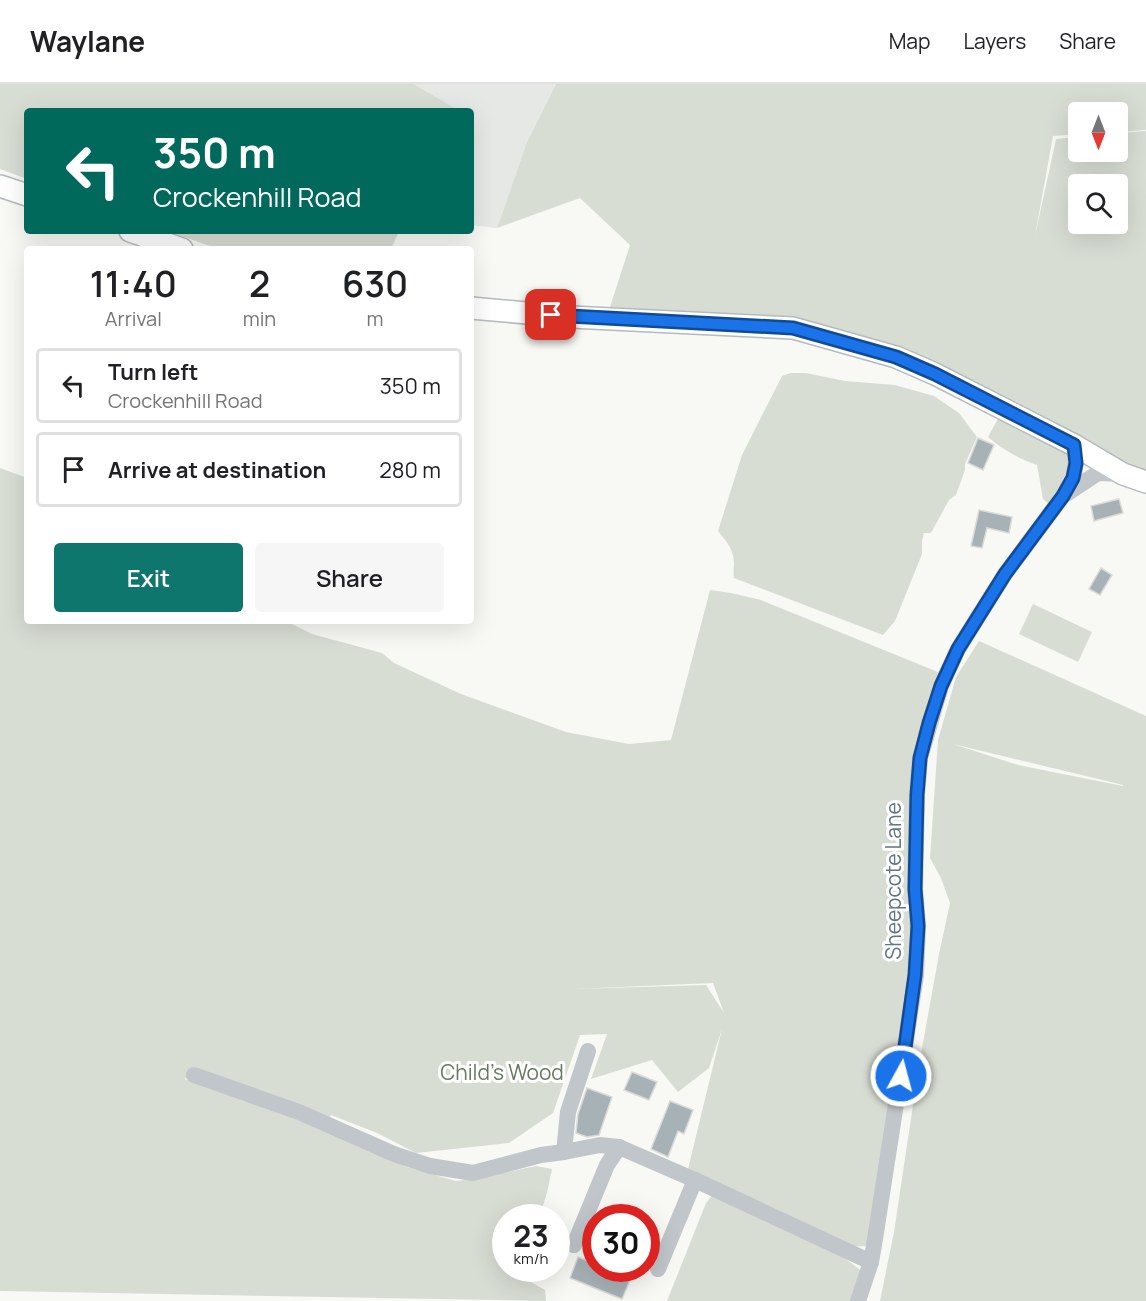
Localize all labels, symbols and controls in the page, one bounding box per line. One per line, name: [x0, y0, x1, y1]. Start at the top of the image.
text: Waylane: [30, 22, 145, 60]
text: Map: [889, 27, 930, 55]
text: Layers: [963, 27, 1026, 55]
text: Share: [1059, 27, 1116, 55]
north arrow: [1068, 102, 1128, 162]
map controls: [1068, 102, 1128, 234]
text: 350 m: [153, 123, 276, 181]
icon: left: [54, 132, 132, 210]
button: search: [1068, 174, 1128, 234]
text: Crockenhill Road: [153, 178, 362, 215]
text: 11:40: [90, 259, 177, 308]
text: 2: [249, 259, 270, 308]
text: 630: [342, 259, 408, 308]
pin: [525, 289, 576, 340]
icon: arrive: [534, 298, 567, 331]
text: Arrival: [105, 305, 162, 332]
text: min: [243, 305, 276, 332]
text: m: [367, 305, 384, 332]
text: Turn left: [108, 357, 198, 387]
icon: left: [57, 369, 90, 402]
text: 350 m: [380, 371, 441, 401]
text: Crockenhill Road: [108, 387, 263, 414]
icon: arrive: [57, 453, 90, 486]
text: Arrive at destination: [108, 455, 326, 485]
text: 280 m: [379, 455, 441, 485]
button: Exit: [54, 543, 243, 612]
button: Share: [255, 543, 444, 612]
street label: Sheepcote Lane: [879, 802, 907, 960]
position arrow: [869, 1044, 933, 1108]
park label: Child's Wood: [440, 1058, 564, 1086]
speed limit sign: 30: [582, 1204, 660, 1282]
text: 23: [513, 1215, 549, 1256]
text: km/h: [514, 1248, 548, 1269]

